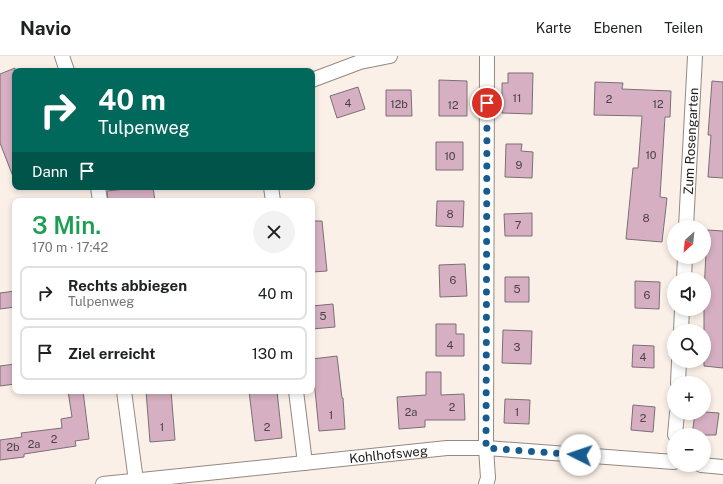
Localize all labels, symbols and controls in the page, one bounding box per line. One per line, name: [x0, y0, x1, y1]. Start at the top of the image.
text: Navio: [20, 17, 71, 39]
text: Karte: [536, 20, 571, 36]
text: Ebenen: [593, 20, 642, 36]
text: Teilen: [664, 20, 703, 36]
text: 40 m: [98, 83, 166, 116]
icon: right: [32, 84, 84, 136]
pin: [470, 86, 504, 120]
street label: Zum Rosengarten: [680, 87, 701, 195]
icon: arrive: [476, 92, 498, 114]
house number: 11: [513, 92, 521, 104]
house number: 2: [606, 93, 613, 105]
house number: 4: [345, 97, 352, 109]
house number: 12b: [390, 98, 408, 110]
house number: 12: [652, 98, 664, 110]
house number: 12: [447, 99, 459, 111]
text: Tulpenweg: [98, 117, 190, 138]
house number: 10: [645, 149, 657, 161]
house number: 10: [444, 150, 456, 162]
house number: 9: [516, 159, 523, 171]
icon: arrive: [76, 160, 98, 182]
text: Dann: [32, 163, 68, 180]
house number: 8: [446, 208, 454, 220]
text: 3 Min.: [32, 211, 101, 239]
button: close: [253, 211, 295, 253]
house number: 8: [642, 212, 650, 224]
house number: 7: [515, 219, 522, 231]
north arrow: [667, 220, 711, 264]
map controls: [667, 220, 711, 472]
text: 170 m · 17:42: [32, 240, 108, 255]
button: sound: [667, 272, 711, 316]
house number: 6: [450, 274, 457, 286]
text: Rechts abbiegen: [68, 277, 187, 294]
icon: right: [34, 282, 56, 304]
house number: 5: [513, 283, 521, 295]
text: 40 m: [258, 285, 293, 302]
house number: 6: [644, 289, 651, 301]
text: Tulpenweg: [68, 294, 134, 309]
house number: 5: [319, 310, 327, 322]
button: search: [667, 324, 711, 368]
house number: 4: [447, 339, 454, 351]
house number: 3: [514, 341, 521, 353]
icon: arrive: [34, 342, 56, 364]
text: Ziel erreicht: [68, 345, 155, 362]
text: 130 m: [252, 345, 293, 362]
house number: 4: [640, 351, 647, 363]
button: +: [667, 376, 711, 420]
house number: 2: [449, 401, 456, 413]
house number: 2a: [405, 406, 417, 418]
house number: 1: [515, 406, 519, 418]
house number: 1: [329, 409, 333, 421]
house number: 2: [640, 412, 647, 424]
house number: 1: [160, 421, 164, 433]
house number: 2: [264, 421, 271, 433]
button: −: [667, 428, 711, 472]
house number: 2: [51, 433, 58, 445]
position arrow: [559, 434, 601, 476]
house number: 2a: [28, 438, 40, 450]
house number: 2b: [6, 441, 20, 453]
street label: Kohlhofsweg: [348, 443, 428, 466]

